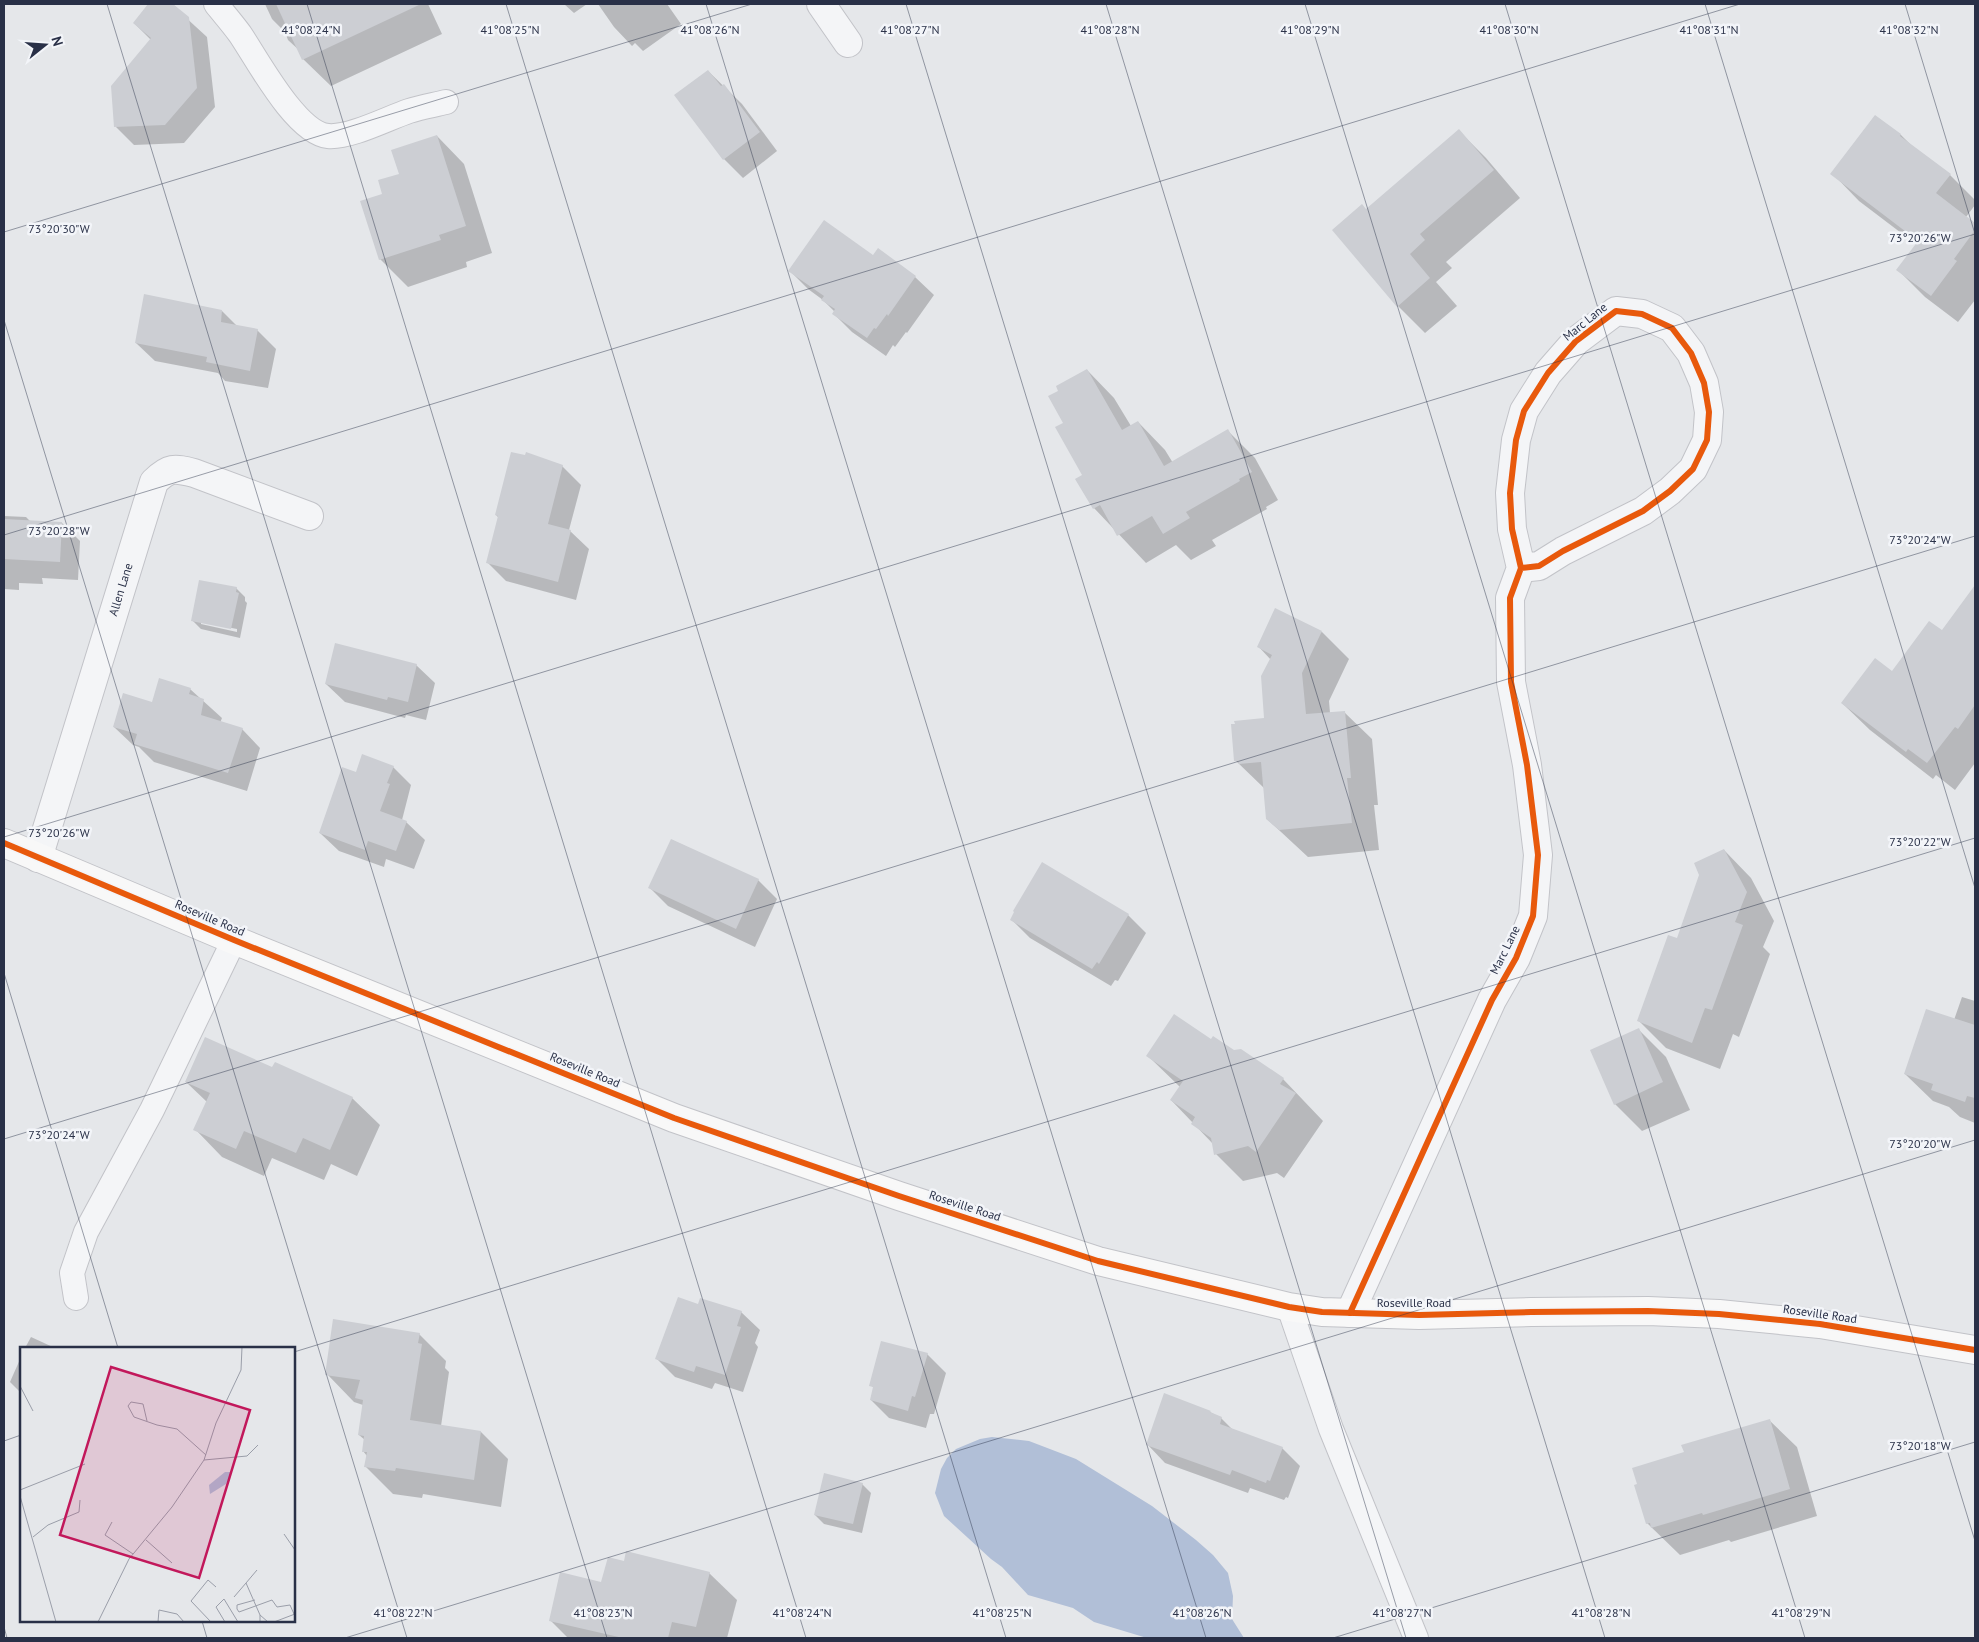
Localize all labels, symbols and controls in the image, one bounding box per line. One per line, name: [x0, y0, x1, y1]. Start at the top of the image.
north arrow: [20, 20, 70, 70]
text: 41°08'24"N: [281, 22, 341, 37]
text: 41°08'25"N: [480, 22, 540, 37]
text: 41°08'26"N: [680, 22, 740, 37]
text: 41°08'27"N: [880, 22, 940, 37]
text: 41°08'28"N: [1080, 22, 1140, 37]
text: 41°08'29"N: [1280, 22, 1340, 37]
text: 41°08'30"N: [1479, 22, 1539, 37]
text: 41°08'31"N: [1679, 22, 1739, 37]
text: 41°08'32"N: [1879, 22, 1939, 37]
text: N: [47, 34, 67, 48]
text: 73°20'30"W: [28, 221, 90, 236]
text: 73°20'26"W: [1889, 230, 1951, 245]
street label: Marc Lane: [1560, 299, 1610, 344]
text: 73°20'28"W: [28, 523, 90, 538]
text: 73°20'24"W: [1889, 532, 1951, 547]
street label: Allen Lane: [105, 561, 136, 618]
text: 73°20'26"W: [28, 825, 90, 840]
text: 73°20'22"W: [1889, 834, 1951, 849]
street label: Roseville Road: [173, 896, 247, 939]
street label: Marc Lane: [1486, 923, 1523, 977]
street label: Roseville Road: [548, 1049, 623, 1090]
text: 73°20'24"W: [28, 1127, 90, 1142]
text: 73°20'20"W: [1889, 1136, 1951, 1151]
street label: Roseville Road: [927, 1187, 1003, 1224]
street label: Roseville Road: [1377, 1295, 1451, 1310]
street label: Roseville Road: [1782, 1301, 1858, 1326]
inset map: [20, 1347, 295, 1622]
text: 73°20'18"W: [1889, 1438, 1951, 1453]
text: 41°08'22"N: [373, 1605, 433, 1620]
text: 41°08'23"N: [573, 1605, 633, 1620]
text: 41°08'24"N: [772, 1605, 832, 1620]
text: 41°08'25"N: [972, 1605, 1032, 1620]
text: 41°08'26"N: [1172, 1605, 1232, 1620]
text: 41°08'27"N: [1372, 1605, 1432, 1620]
text: 41°08'28"N: [1571, 1605, 1631, 1620]
text: 41°08'29"N: [1771, 1605, 1831, 1620]

